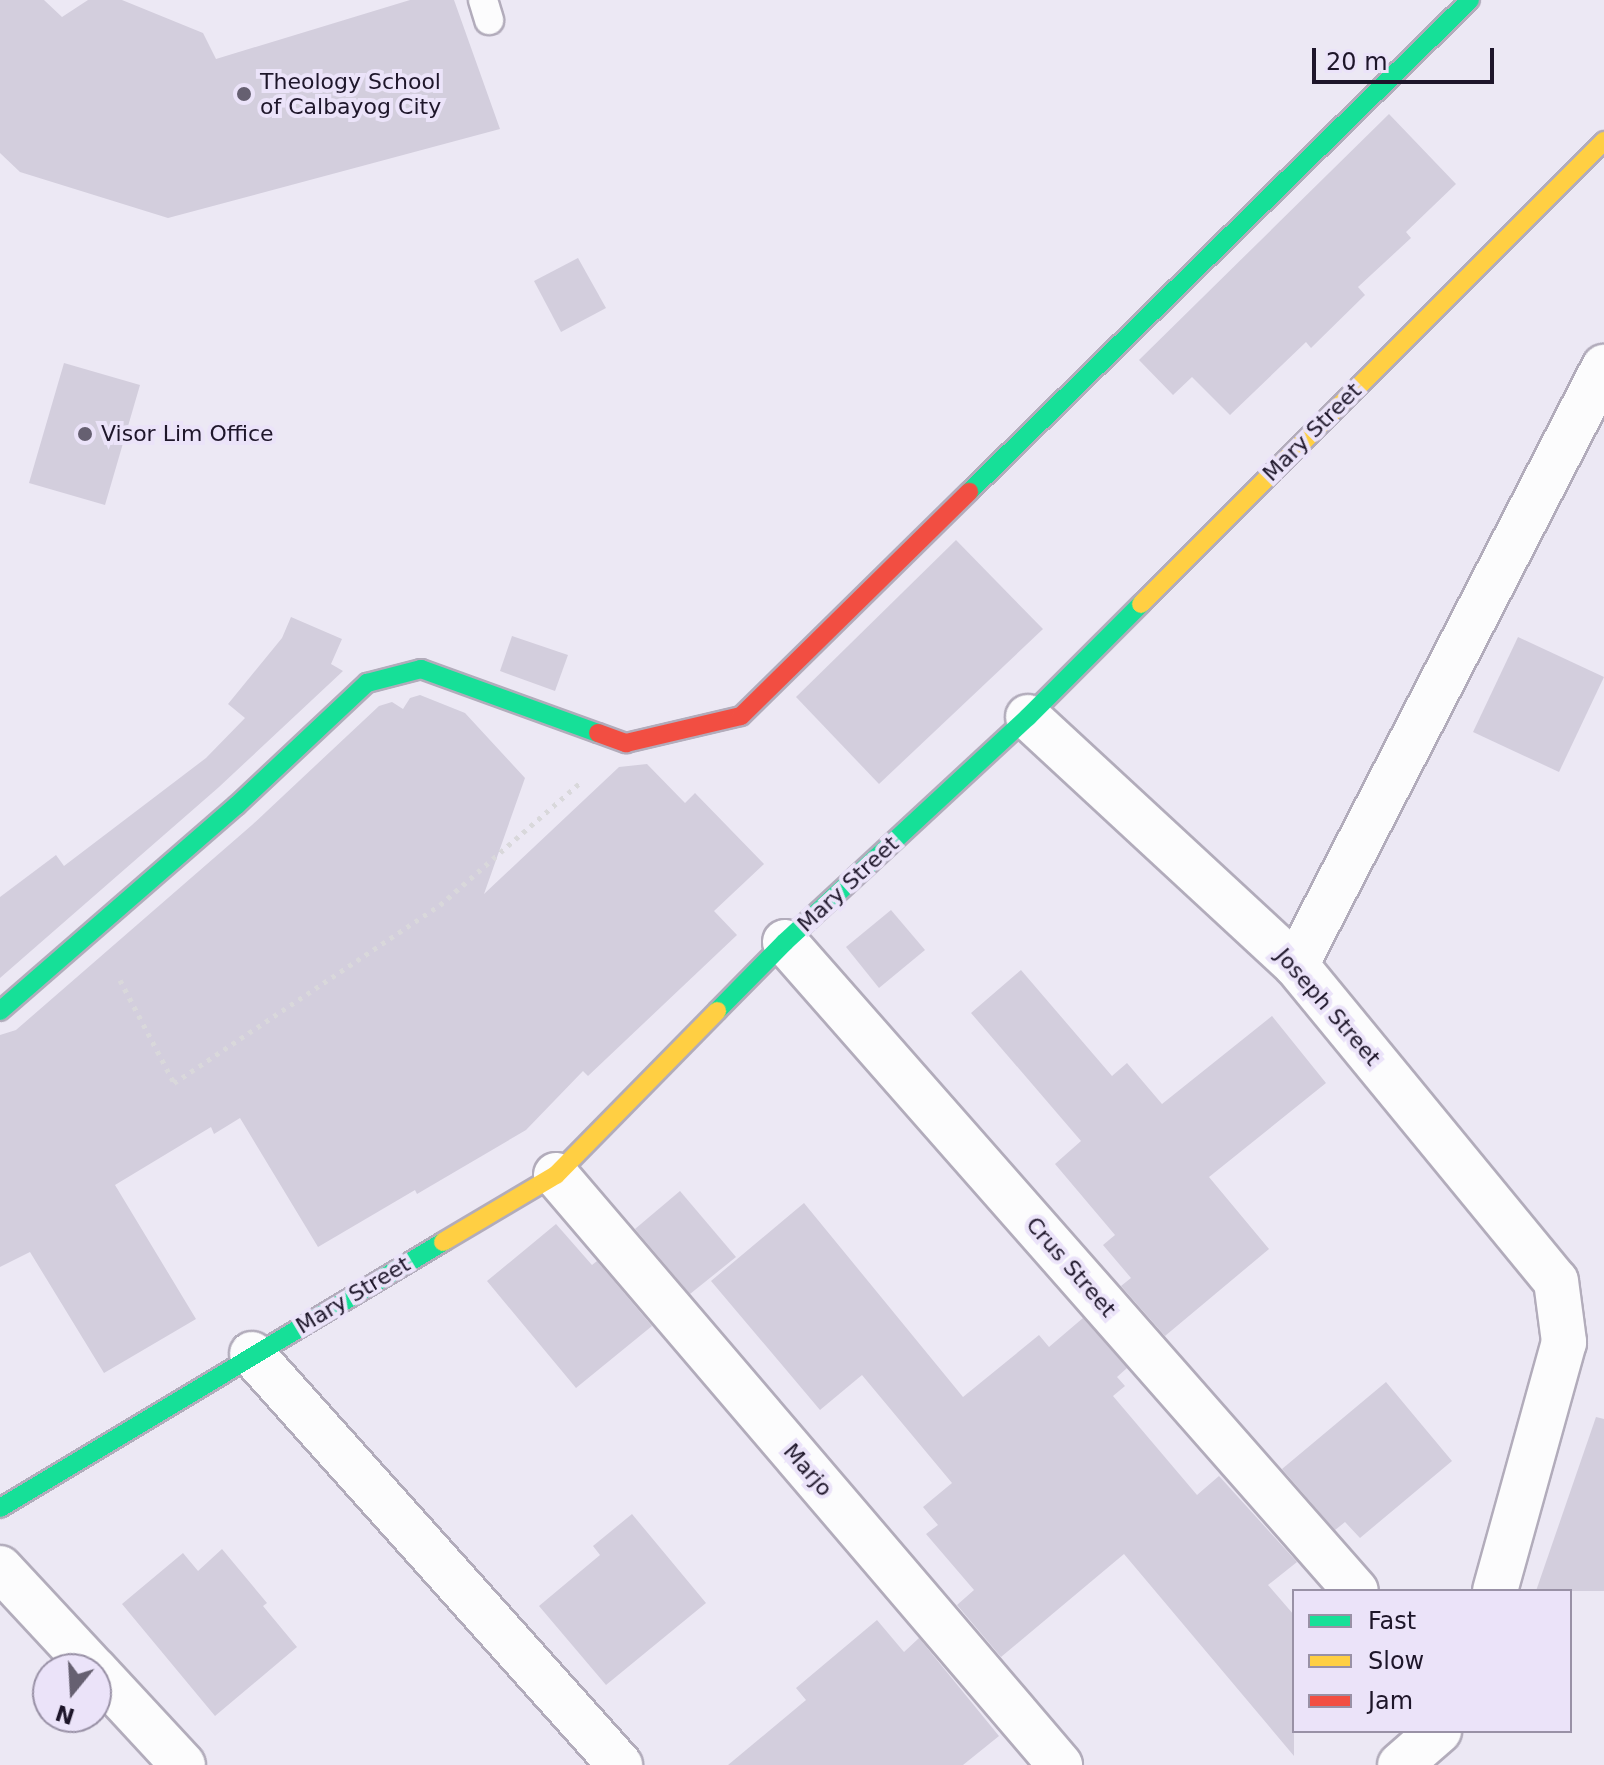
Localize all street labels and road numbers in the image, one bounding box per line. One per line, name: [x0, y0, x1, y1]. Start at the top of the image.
street label: Mary Street: [1257, 377, 1367, 487]
street label: Mary Street: [792, 831, 904, 937]
street label: Joseph Street: [1270, 943, 1386, 1071]
street label: Crus Street: [1020, 1212, 1122, 1322]
street label: Mary Street: [291, 1251, 415, 1339]
street label: Marjo: [778, 1438, 838, 1502]

